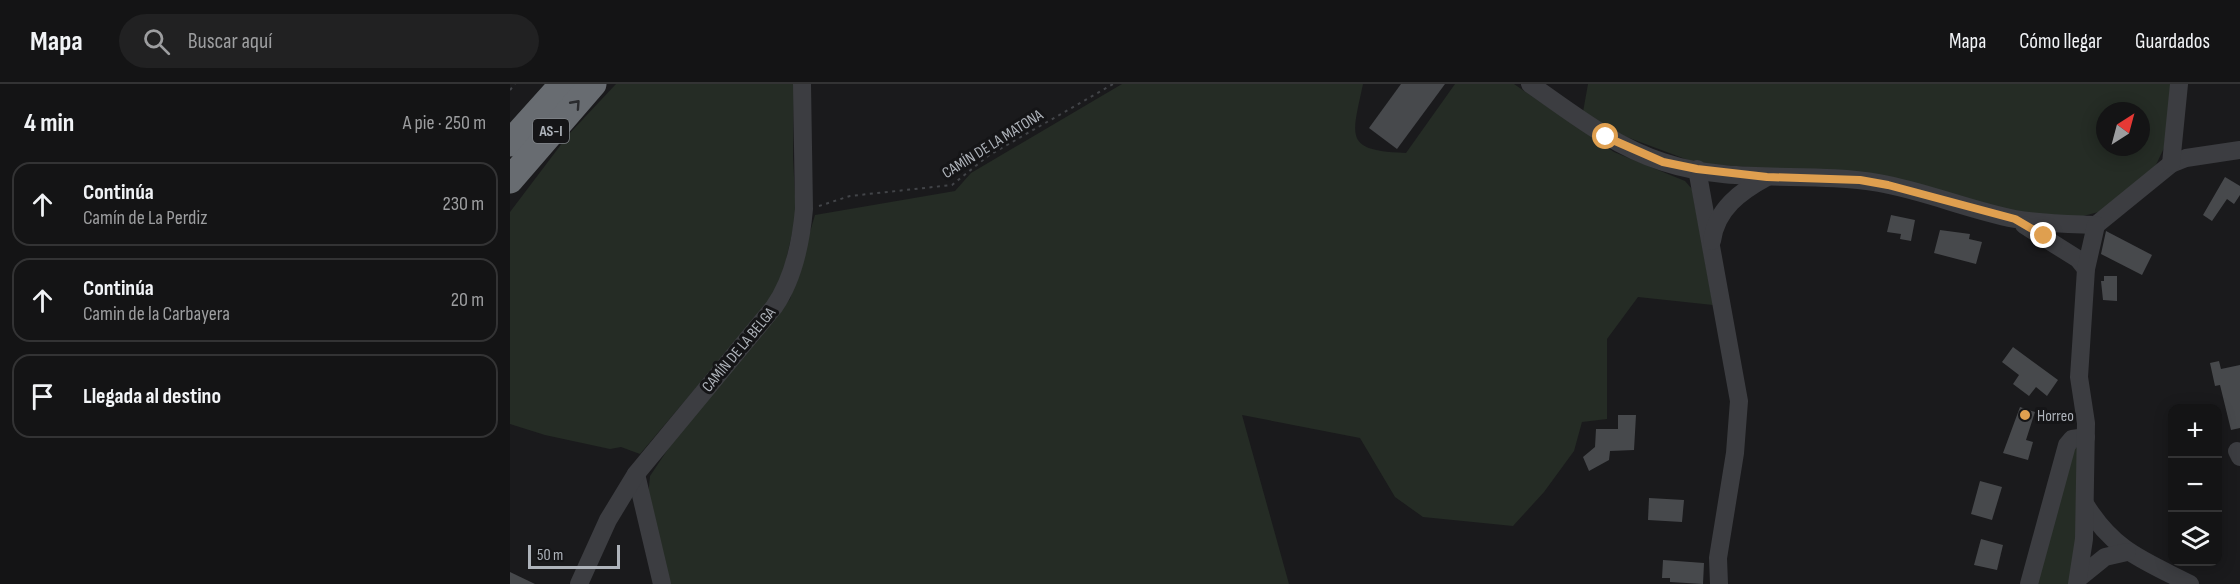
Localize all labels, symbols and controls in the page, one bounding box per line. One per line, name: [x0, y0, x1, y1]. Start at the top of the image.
search box: [119, 14, 539, 68]
text: Mapa: [30, 25, 83, 58]
icon: search: [140, 25, 173, 58]
text: Buscar aquí: [188, 28, 272, 55]
text: Mapa: [1949, 29, 1986, 54]
text: Cómo llegar: [2019, 29, 2102, 54]
text: Guardados: [2135, 29, 2210, 54]
one-way arrow: [569, 100, 580, 110]
north arrow: [2096, 102, 2150, 156]
street label: CAMÍN DE LA MATONA: [939, 106, 1047, 183]
text: 4 min: [24, 108, 74, 139]
text: A pie · 250 m: [403, 111, 486, 135]
road number: AS-I: [533, 119, 569, 143]
route start: [1592, 123, 1618, 149]
text: Continúa: [83, 179, 154, 206]
icon: ahead: [26, 188, 59, 221]
text: 230 m: [442, 192, 484, 216]
text: Camín de La Perdiz: [83, 206, 207, 230]
route end: [2030, 222, 2056, 248]
text: Continúa: [83, 275, 154, 302]
icon: ahead: [26, 284, 59, 317]
text: 20 m: [451, 288, 484, 312]
text: Camin de la Carbayera: [83, 302, 230, 326]
street label: CAMÍN DE LA BELGA: [698, 304, 780, 396]
icon: arrive: [26, 380, 59, 413]
text: Llegada al destino: [83, 383, 221, 410]
map controls: [2168, 404, 2222, 566]
button: +: [2168, 404, 2222, 458]
place label: Horreo: [2037, 407, 2074, 426]
marker: Horreo: [2018, 408, 2032, 422]
button: −: [2168, 458, 2222, 512]
button: layers: [2168, 512, 2222, 566]
scale bar: [528, 542, 620, 570]
text: 50 m: [537, 546, 563, 565]

